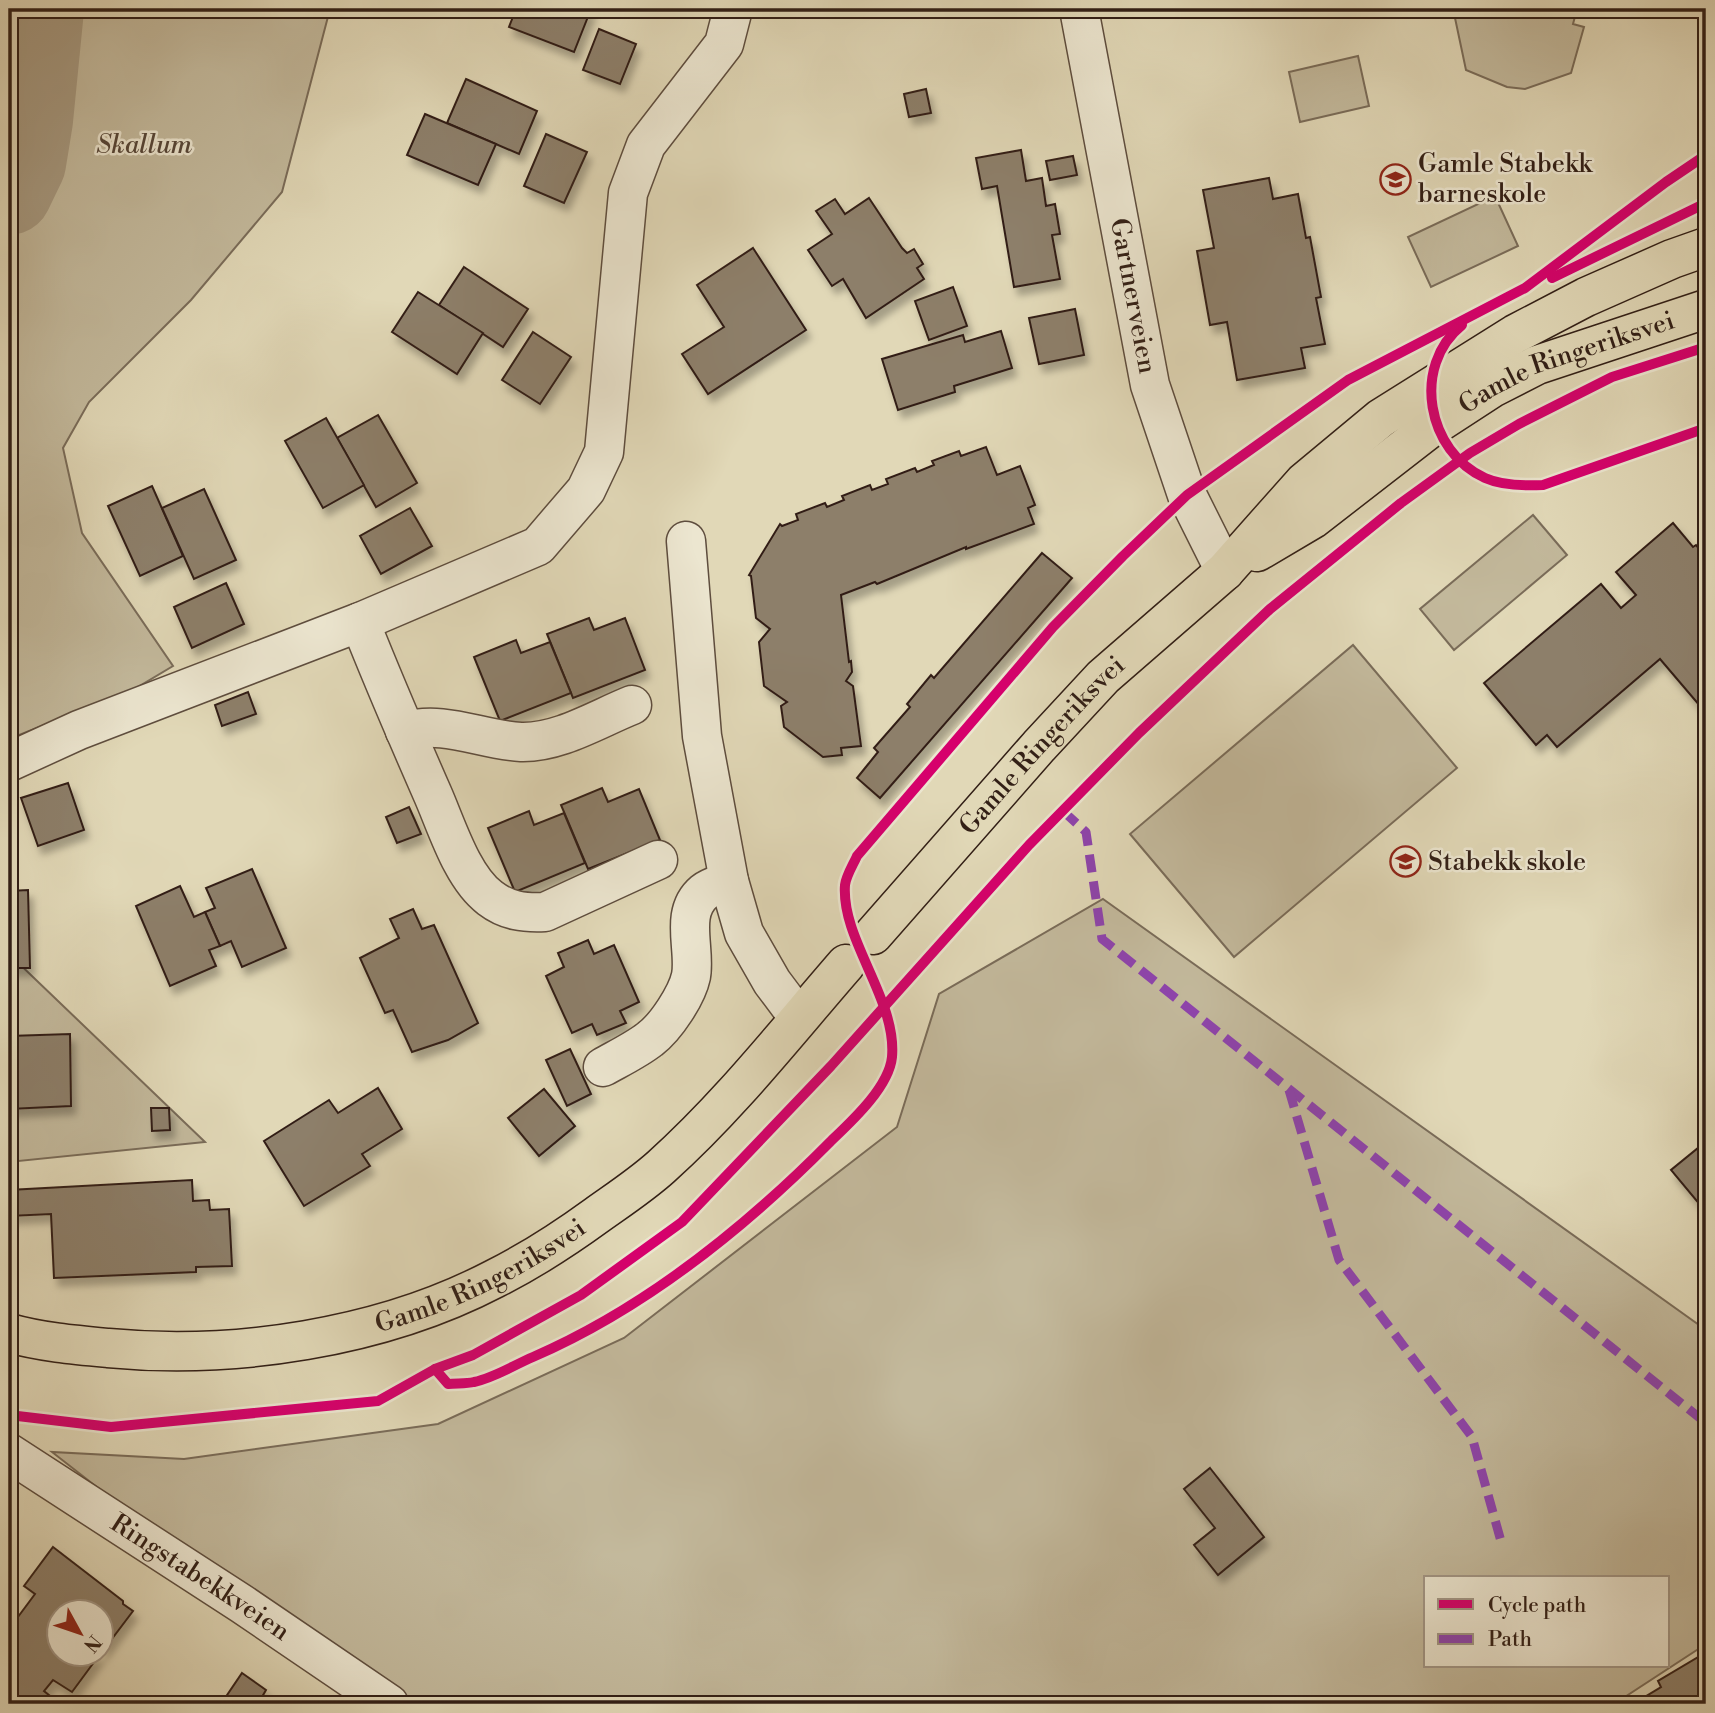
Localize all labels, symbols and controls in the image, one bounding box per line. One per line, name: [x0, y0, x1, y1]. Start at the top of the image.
park label: Skallum: [96, 129, 193, 161]
place label: Gamle Stabekk barneskole: [1418, 148, 1593, 210]
school or university icon: Gamle Stabekk barneskole: [1378, 162, 1412, 196]
street label: Gartnerveien: [1103, 216, 1164, 376]
street label: Gamle Ringeriksvei: [1453, 305, 1679, 421]
street label: Gamle Ringeriksvei: [952, 649, 1131, 841]
school or university icon: Stabekk skole: [1388, 845, 1422, 879]
place label: Stabekk skole: [1428, 846, 1586, 878]
street label: Gamle Ringeriksvei: [371, 1212, 592, 1340]
street label: Ringstabekkveien: [104, 1507, 296, 1648]
legend: [1424, 1576, 1670, 1668]
text: Cycle path: [1488, 1593, 1587, 1619]
north arrow: [46, 1598, 116, 1668]
text: Path: [1488, 1627, 1533, 1653]
text: N: [78, 1630, 106, 1657]

